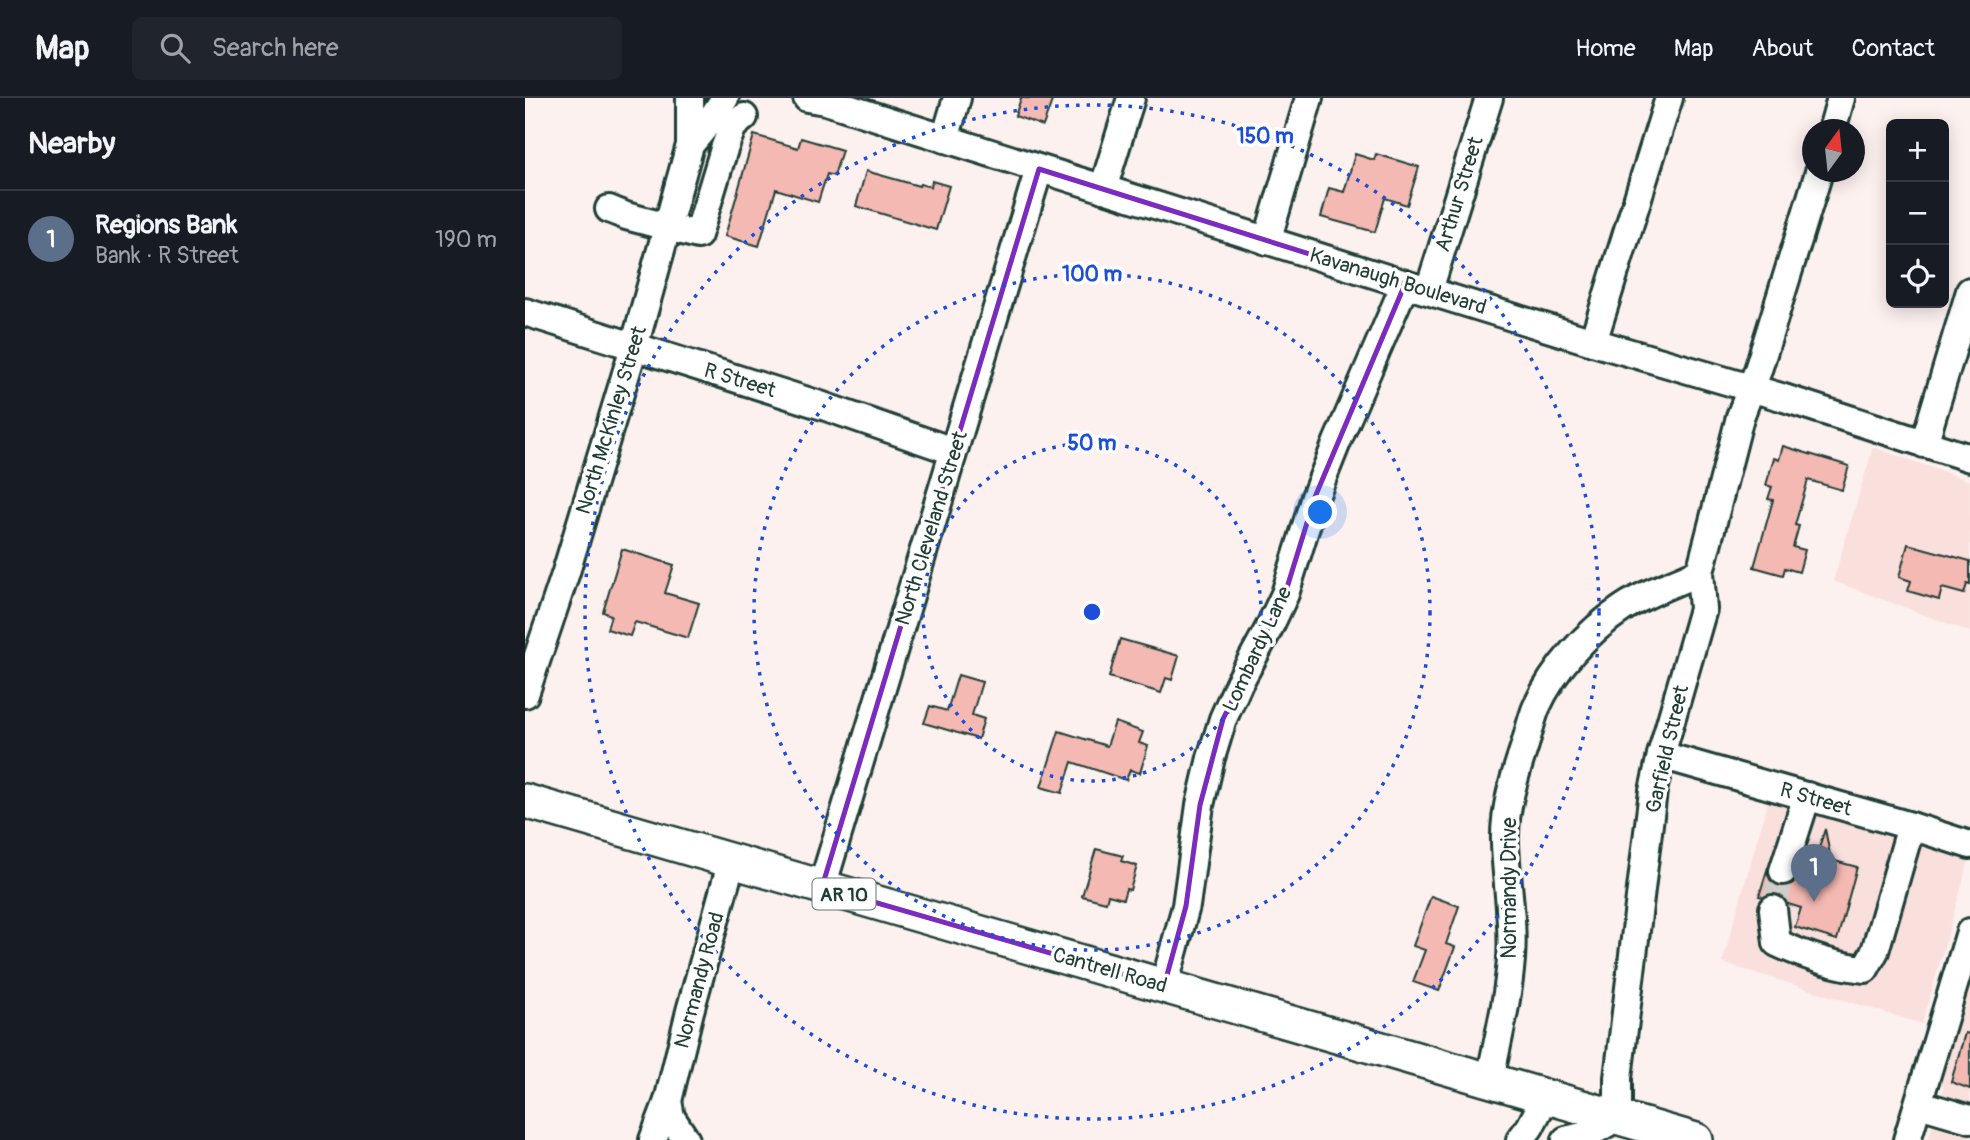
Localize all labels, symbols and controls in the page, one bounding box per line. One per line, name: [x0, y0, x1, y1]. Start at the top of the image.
search box: [132, 17, 622, 80]
text: Map: [35, 28, 90, 69]
icon: search: [156, 29, 194, 67]
text: Search here: [212, 32, 339, 64]
text: Home: [1575, 34, 1636, 63]
text: Map: [1674, 34, 1714, 63]
text: About: [1752, 34, 1814, 63]
text: Contact: [1852, 34, 1935, 63]
north arrow: [1802, 119, 1865, 182]
map controls: [1886, 119, 1949, 308]
button: +: [1886, 119, 1949, 182]
text: 150 m: [1236, 123, 1294, 150]
text: Nearby: [28, 125, 115, 162]
street label: Arthur Street: [1429, 133, 1490, 255]
button: −: [1886, 182, 1949, 245]
text: Regions Bank: [95, 209, 237, 241]
text: 1: [47, 225, 56, 254]
text: 190 m: [435, 225, 497, 254]
text: Bank · R Street: [95, 241, 239, 270]
street label: Kavanaugh Boulevard: [1306, 242, 1490, 321]
button: locate: [1886, 245, 1949, 308]
text: 100 m: [1062, 261, 1122, 288]
street label: North McKinley Street: [570, 322, 653, 518]
street label: R Street: [701, 357, 780, 404]
street label: North Cleveland Street: [889, 427, 974, 629]
text: 50 m: [1068, 430, 1117, 457]
your location: [1303, 495, 1337, 529]
street label: Lombardy Lane: [1217, 582, 1299, 716]
centre of rings: [1080, 600, 1104, 624]
street label: Garfield Street: [1640, 682, 1695, 816]
street label: R Street: [1777, 776, 1856, 823]
street label: Normandy Drive: [1496, 817, 1523, 959]
pin: 1: [1791, 844, 1837, 902]
road number: AR 10: [813, 878, 875, 909]
street label: Normandy Road: [668, 909, 731, 1051]
street label: Cantrell Road: [1050, 941, 1170, 1000]

